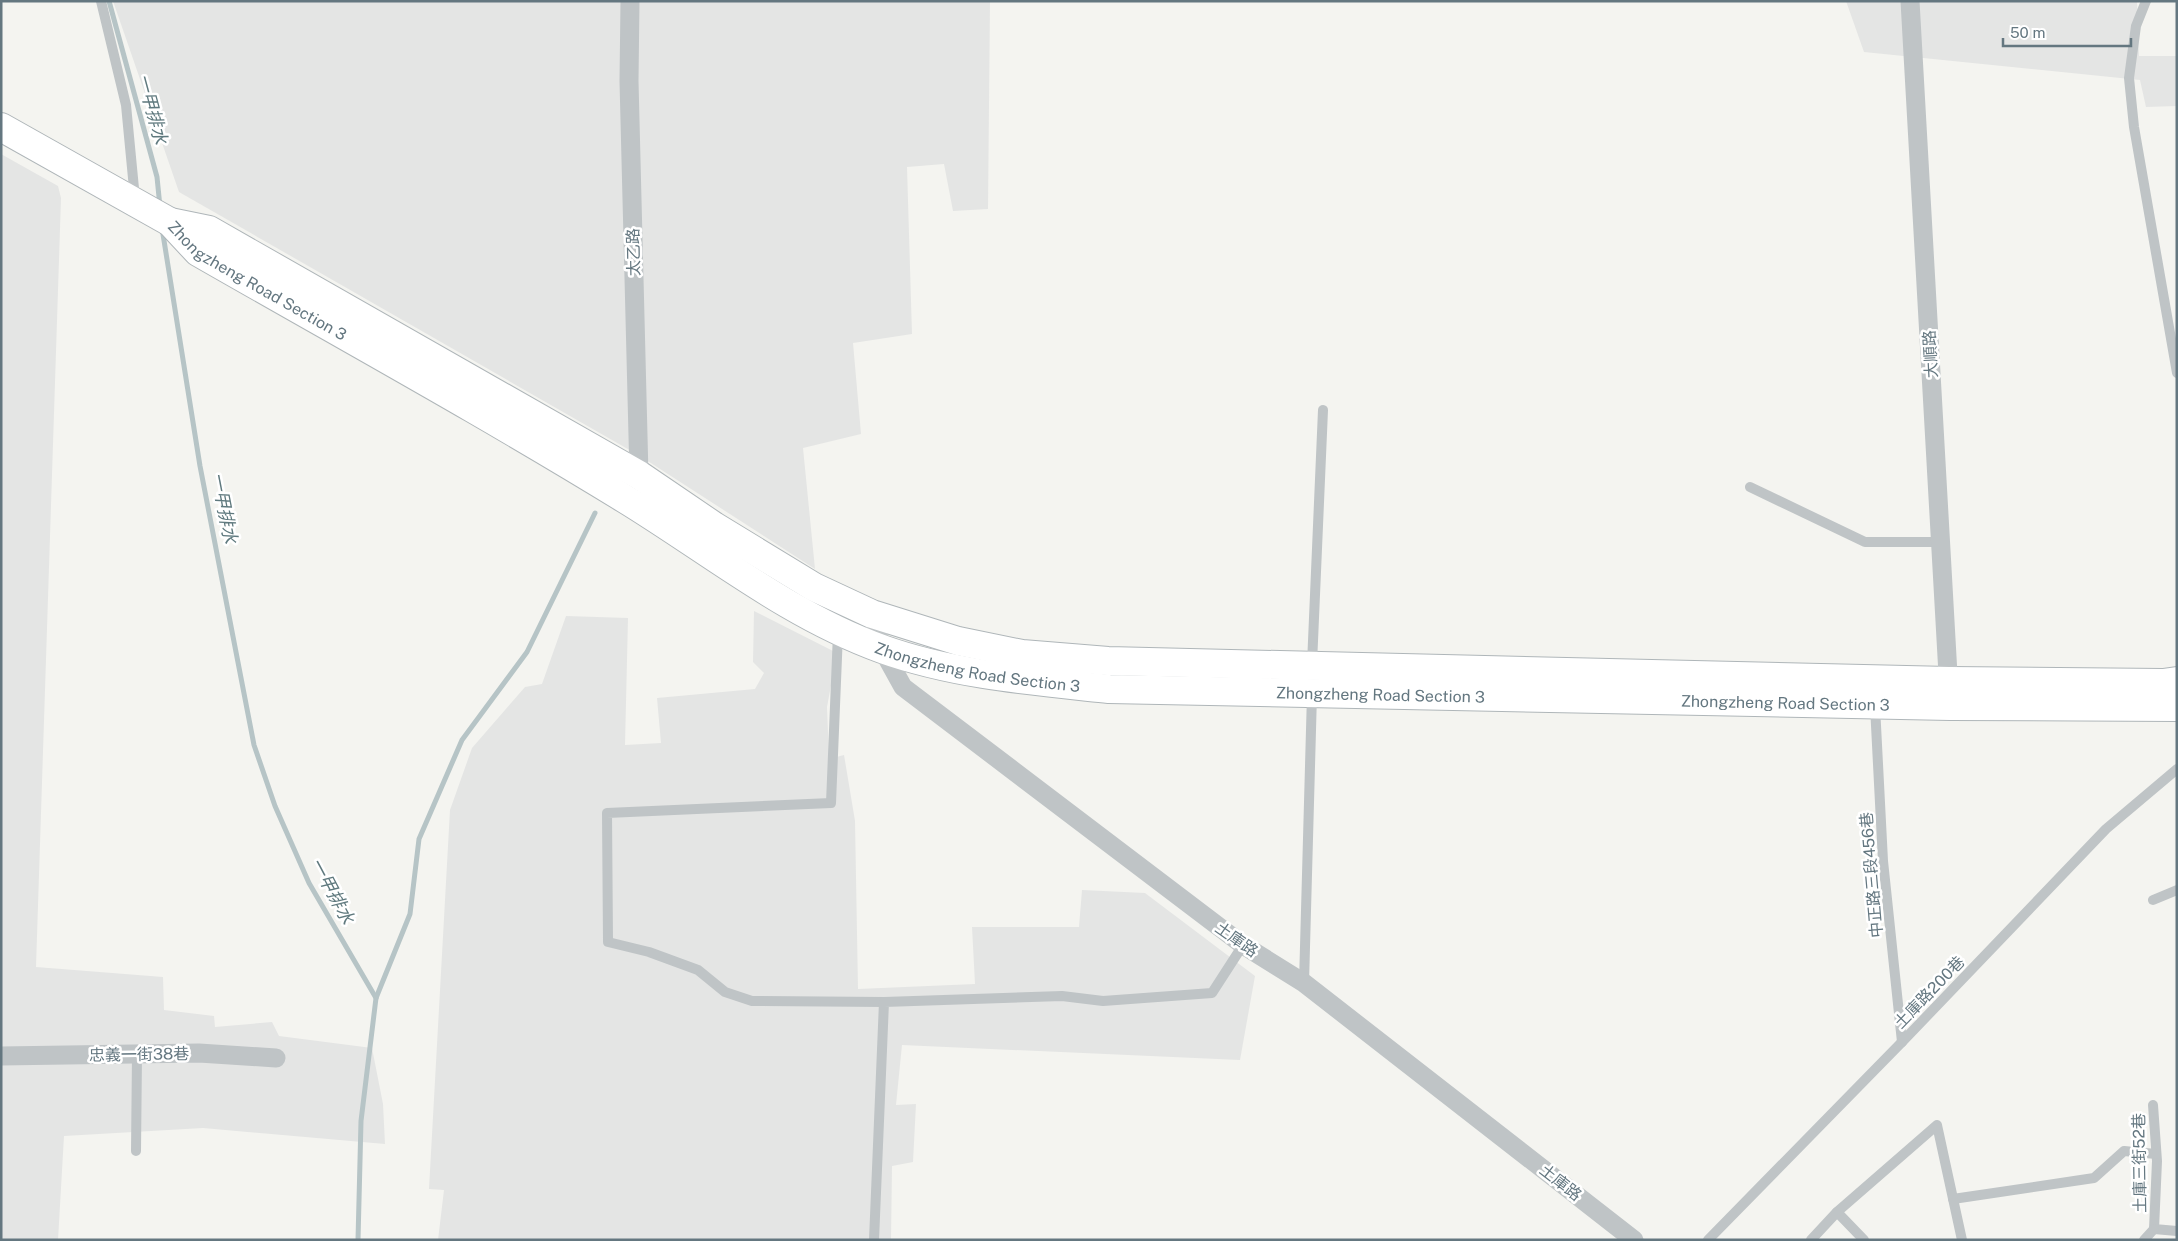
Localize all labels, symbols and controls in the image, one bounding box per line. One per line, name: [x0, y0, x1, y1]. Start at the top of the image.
scale bar: [2003, 15, 2130, 47]
text: 50 m: [2010, 24, 2045, 41]
water label: 一甲排水: [133, 71, 172, 147]
street label: Zhongzheng Road Section 3: [164, 217, 350, 345]
street label: 太乙路: [624, 228, 643, 276]
street label: 大順路: [1920, 330, 1941, 378]
water label: 一甲排水: [207, 471, 242, 546]
street label: Zhongzheng Road Section 3: [872, 638, 1081, 696]
street label: Zhongzheng Road Section 3: [1276, 683, 1485, 707]
street label: Zhongzheng Road Section 3: [1681, 692, 1890, 715]
street label: 中正路三段456巷: [1857, 811, 1886, 939]
water label: 一甲排水: [306, 854, 359, 928]
street label: 土庫路: [1212, 918, 1262, 961]
street label: 土庫路200巷: [1890, 952, 1969, 1032]
street label: 忠義一街38巷: [89, 1044, 189, 1065]
street label: 土庫三街52巷: [2129, 1113, 2150, 1213]
street label: 土庫路: [1536, 1160, 1585, 1205]

